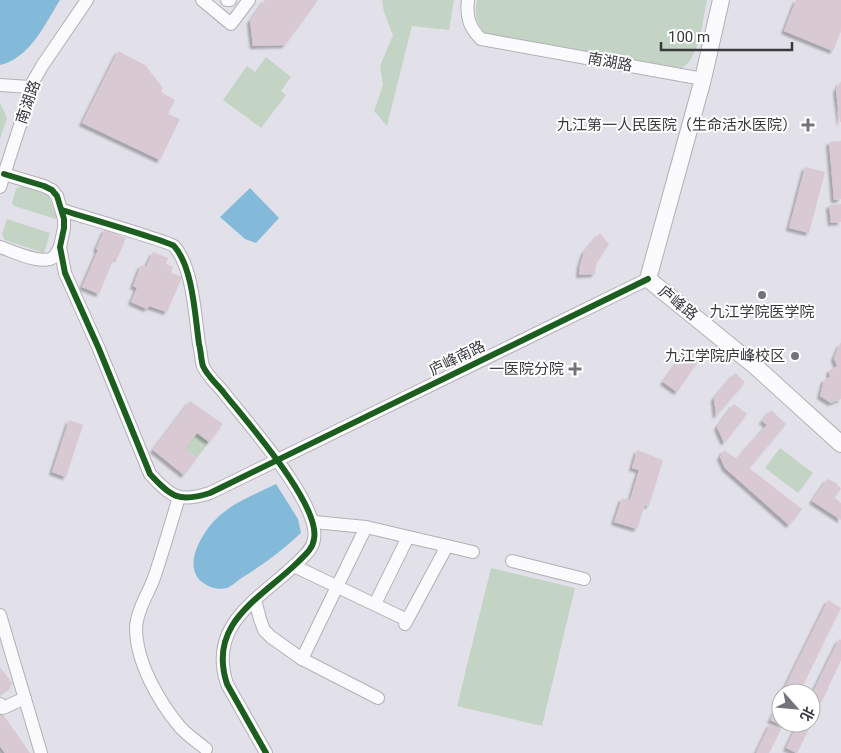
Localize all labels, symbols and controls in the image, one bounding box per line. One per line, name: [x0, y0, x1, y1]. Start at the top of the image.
scale bar: [661, 20, 792, 52]
text: 100 m: [668, 28, 710, 46]
street label: 南湖路: [586, 49, 634, 75]
street label: 南湖路: [12, 78, 44, 126]
place label: 九江第一人民医院（生命活水医院）: [557, 116, 797, 134]
marker: 九江第一人民医院（生命活水医院）: [801, 118, 815, 132]
street label: 庐峰路: [655, 282, 701, 324]
marker: 九江学院医学院: [756, 289, 768, 301]
place label: 九江学院医学院: [709, 303, 815, 321]
street label: 庐峰南路: [426, 337, 488, 379]
place label: 九江学院庐峰校区: [665, 347, 785, 365]
marker: 九江学院庐峰校区: [789, 350, 801, 362]
place label: 一医院分院: [489, 360, 564, 378]
marker: 一医院分院: [568, 362, 582, 376]
north arrow: [771, 683, 821, 733]
text: 北: [797, 704, 818, 724]

